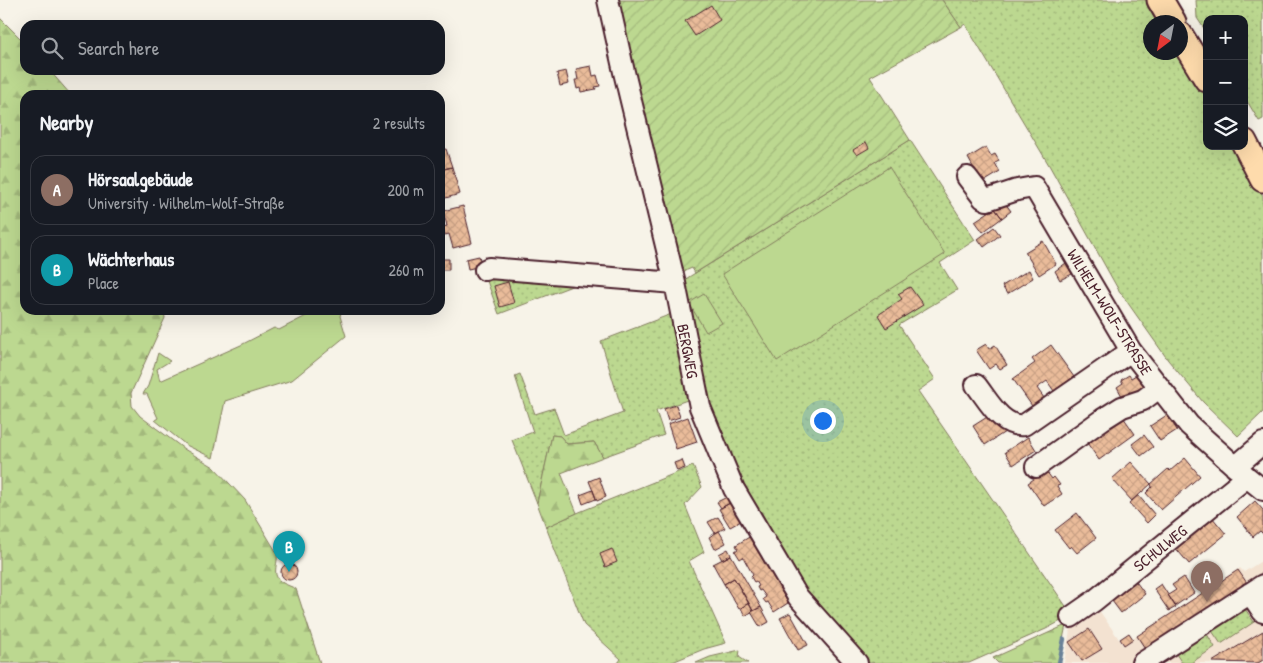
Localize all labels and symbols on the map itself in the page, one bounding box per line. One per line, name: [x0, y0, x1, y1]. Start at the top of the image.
north arrow: [1143, 15, 1188, 60]
street label: WILHELM-WOLF-STRASSE: [1062, 245, 1158, 379]
street label: BERGWEG: [672, 322, 704, 380]
your location: [810, 408, 836, 434]
street label: SCHULWEG: [1129, 519, 1192, 576]
pin: B: [273, 531, 305, 572]
pin: A: [1191, 561, 1223, 602]

